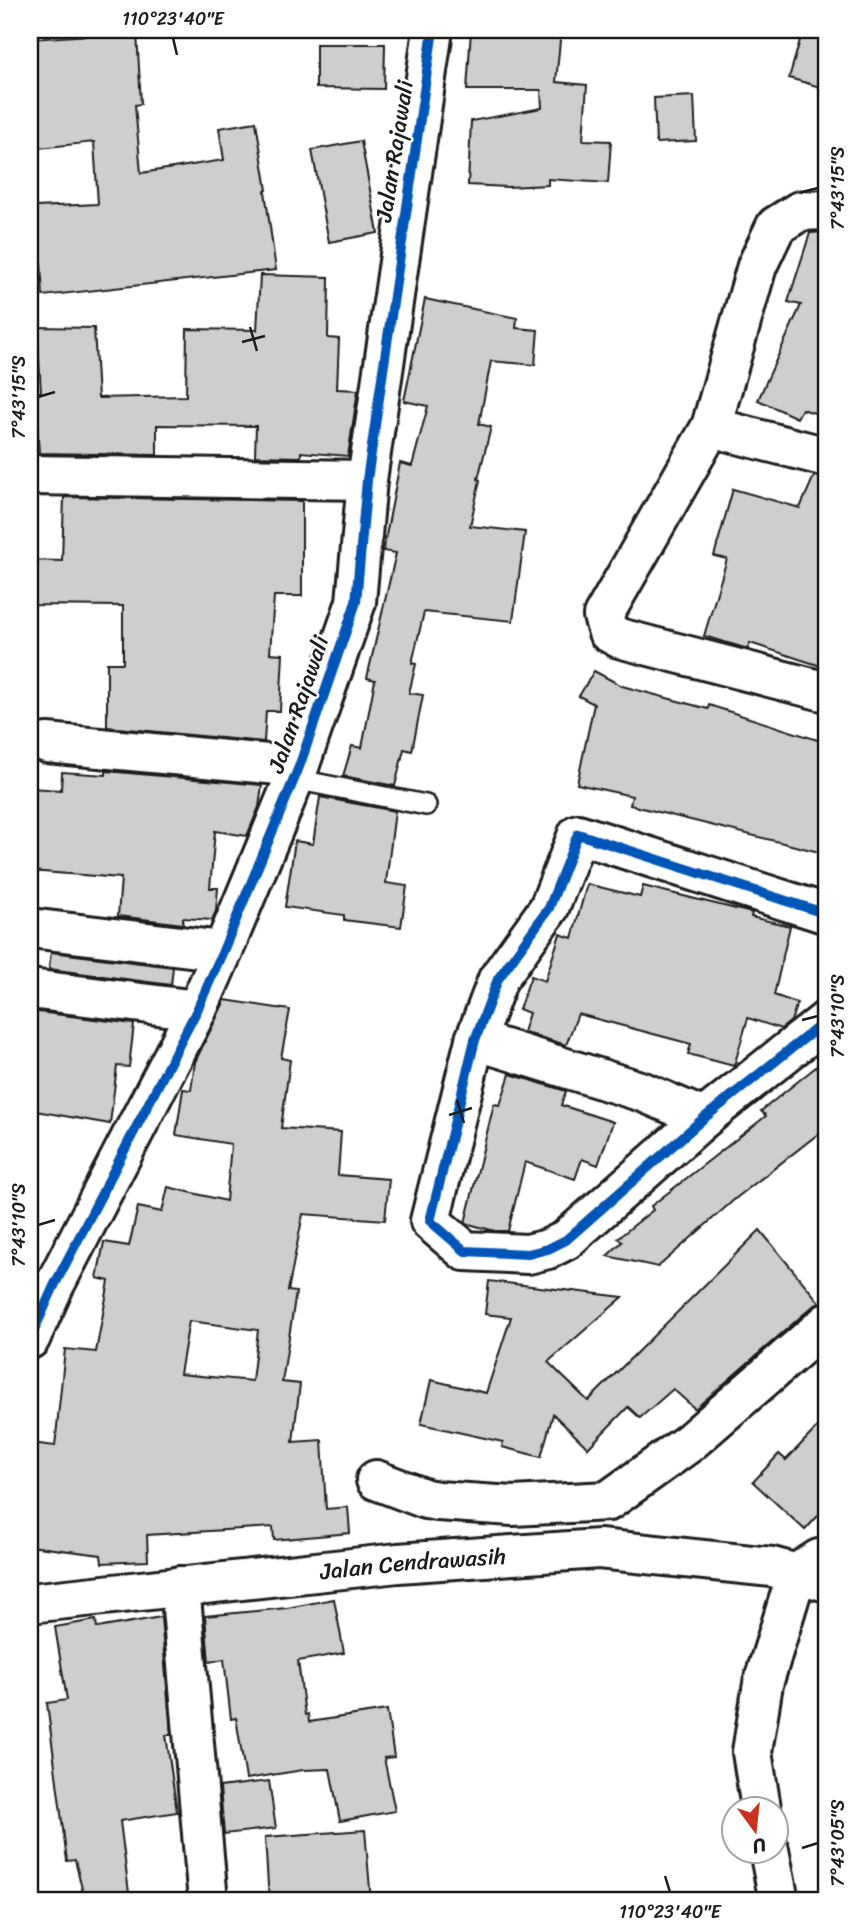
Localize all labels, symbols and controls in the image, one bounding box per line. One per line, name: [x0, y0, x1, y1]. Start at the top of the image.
text: 110°23'40"E: [122, 3, 225, 35]
street label: Jalan Rajawali: [363, 77, 426, 226]
text: 7°43'15"S: [822, 146, 854, 230]
text: 7°43'15"S: [3, 355, 35, 439]
street label: Jalan Rajawali: [255, 629, 341, 779]
text: 7°43'10"S: [822, 974, 854, 1058]
text: 7°43'10"S: [3, 1183, 35, 1267]
street label: Jalan Cendrawasih: [317, 1536, 507, 1592]
north arrow: [720, 1794, 790, 1864]
text: 7°43'05"S: [822, 1800, 854, 1886]
text: U: [748, 1828, 770, 1864]
text: 110°23'40"E: [619, 1896, 722, 1928]

